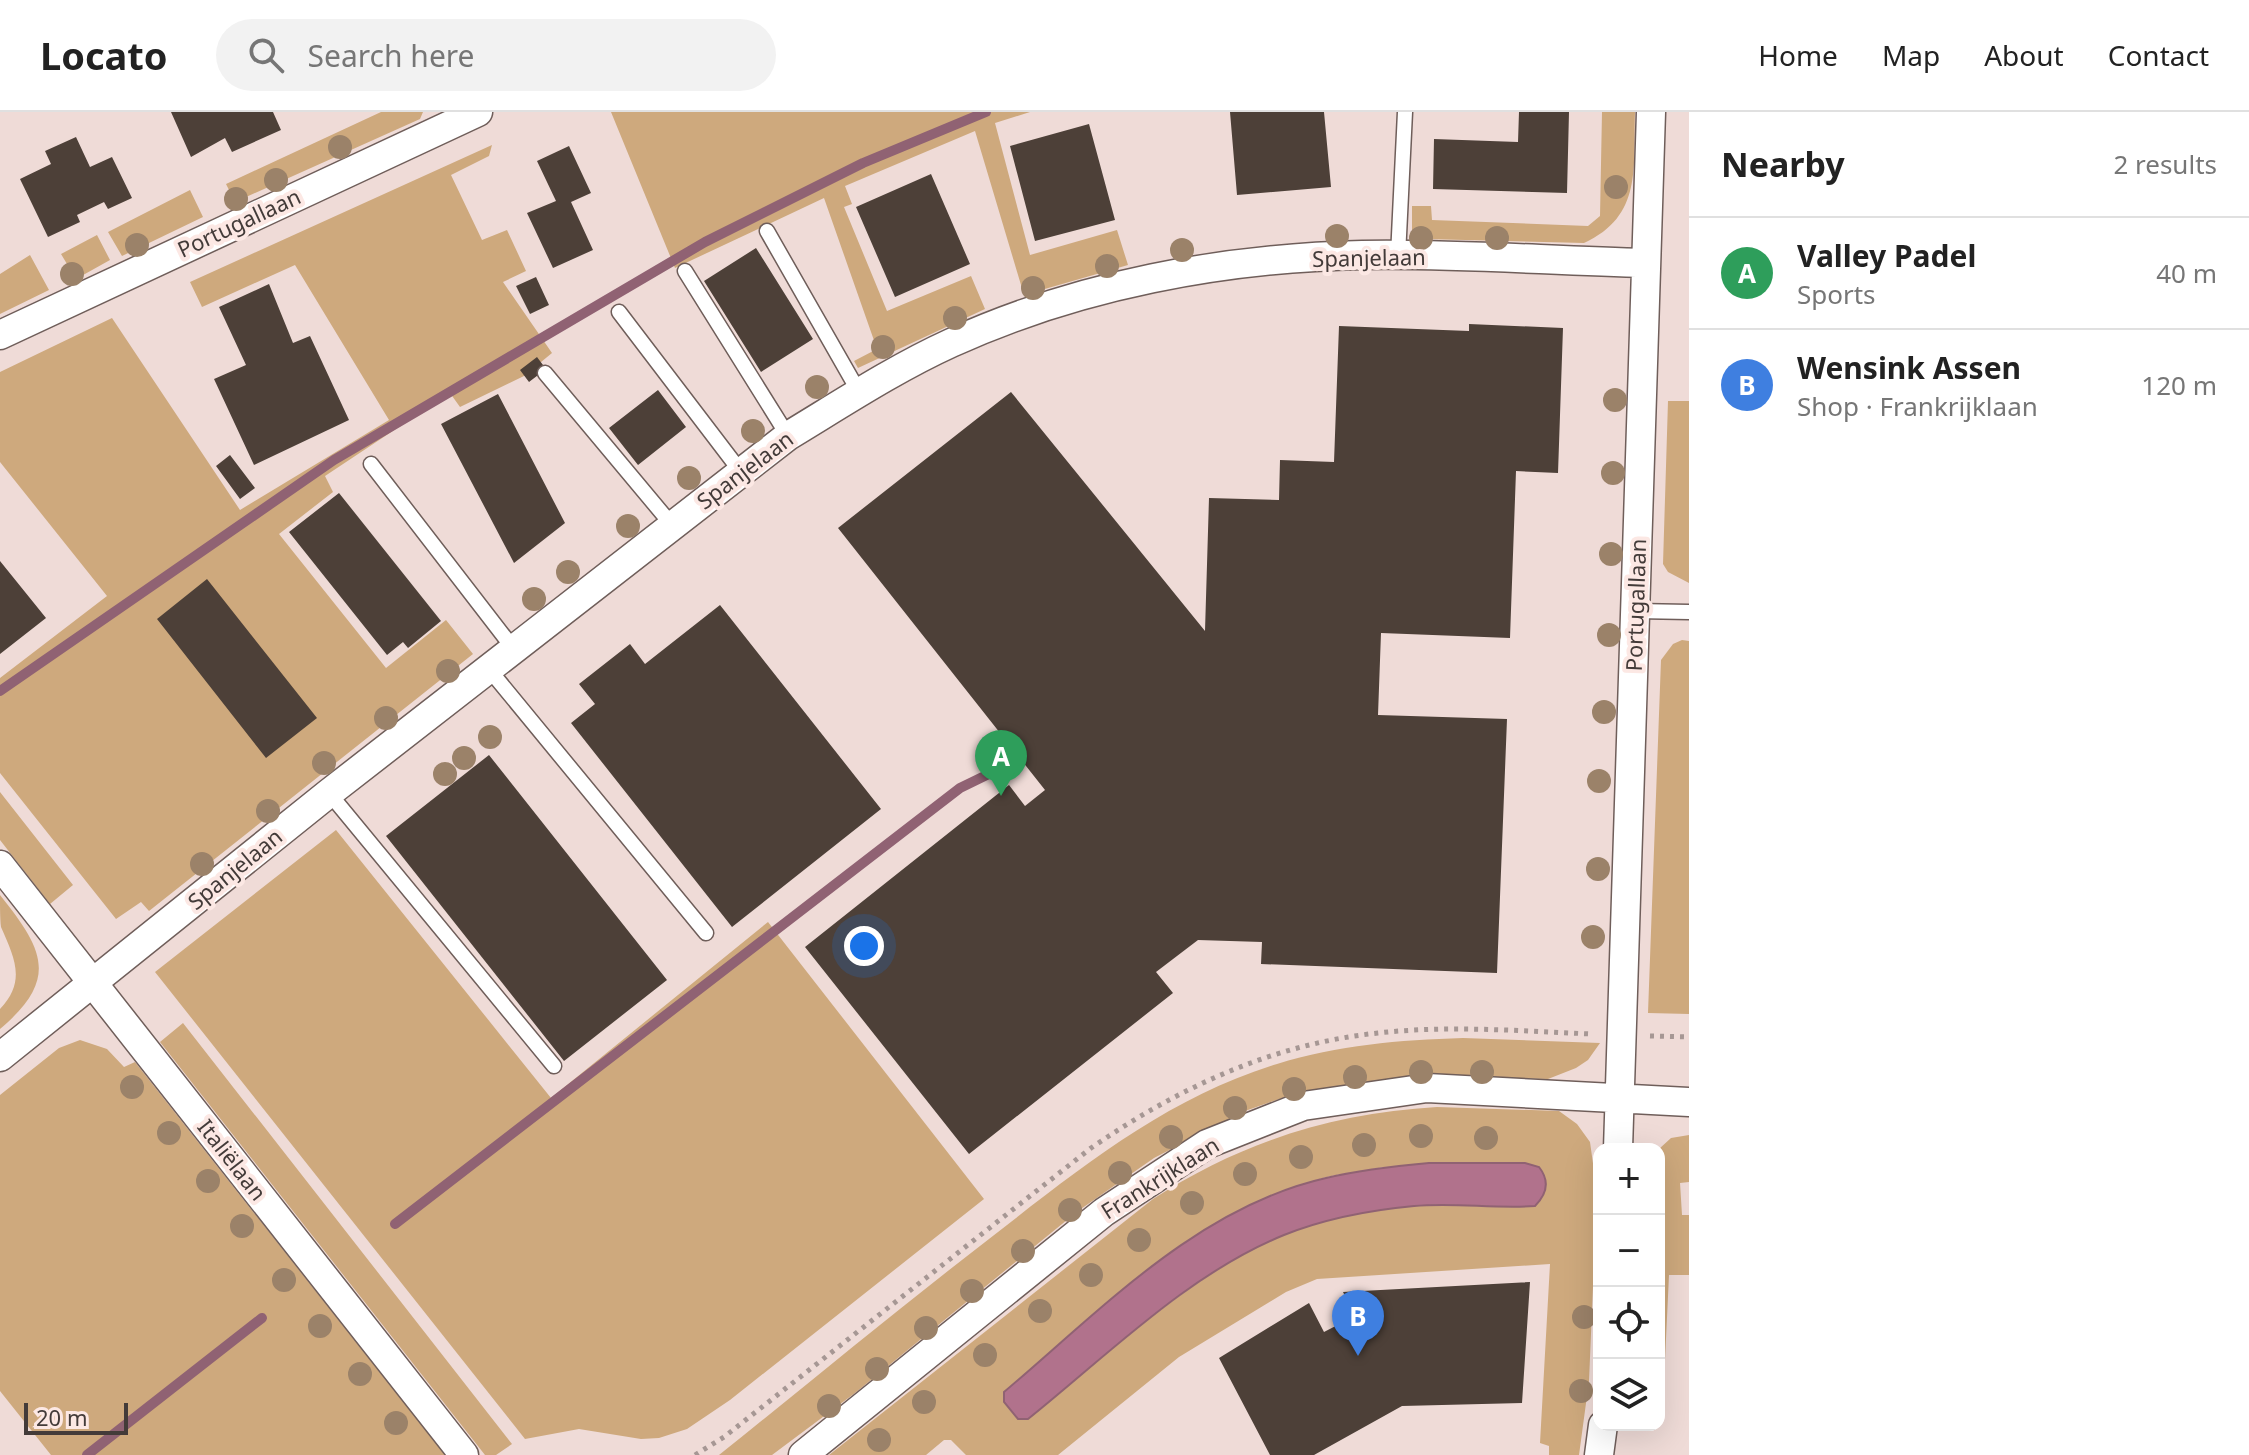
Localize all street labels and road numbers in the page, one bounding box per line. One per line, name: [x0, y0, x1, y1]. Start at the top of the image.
street label: Portugallaan: [172, 180, 305, 264]
street label: Spanjelaan: [1312, 241, 1426, 273]
street label: Spanjelaan: [690, 423, 799, 515]
street label: Portugallaan: [1618, 538, 1652, 672]
street label: Spanjelaan: [181, 821, 288, 916]
street label: Italiëlaan: [192, 1113, 274, 1206]
street label: Frankrijklaan: [1095, 1129, 1224, 1225]

